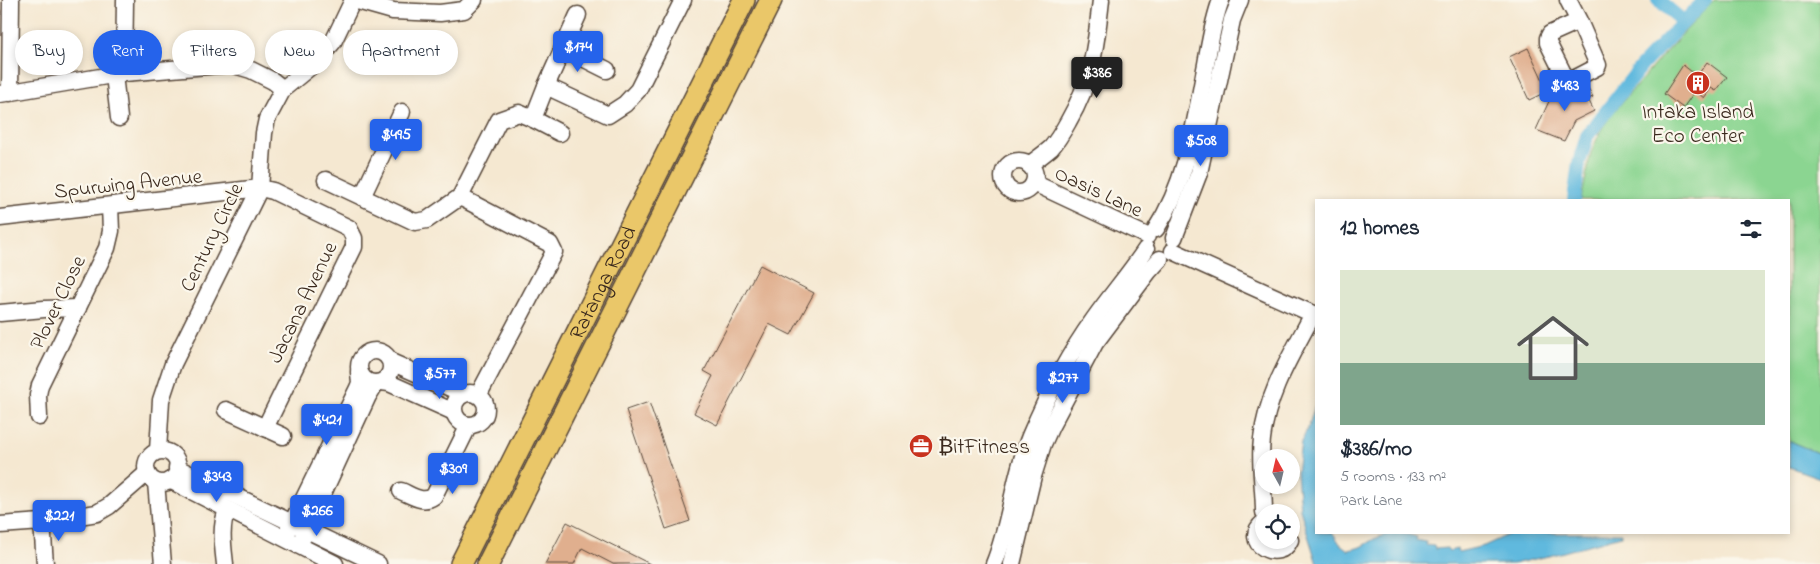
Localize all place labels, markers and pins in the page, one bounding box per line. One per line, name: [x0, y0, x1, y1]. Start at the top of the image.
pin: $174: [548, 30, 608, 73]
pin: $386: [1067, 56, 1127, 99]
pin: $483: [1535, 70, 1595, 112]
building icon: Intaka Island Eco Center: [1685, 70, 1711, 96]
place label: Intaka Island Eco Center: [1642, 98, 1754, 152]
pin: $495: [366, 119, 426, 161]
pin: $508: [1171, 124, 1231, 167]
pin: $577: [410, 358, 470, 400]
pin: $277: [1033, 362, 1093, 404]
pin: $421: [297, 404, 357, 446]
office icon: ₿itFitness: [908, 433, 934, 459]
place label: ₿itFitness: [938, 433, 1030, 463]
pin: $309: [423, 452, 483, 495]
pin: $343: [187, 460, 247, 503]
pin: $266: [287, 494, 347, 537]
pin: $221: [29, 500, 89, 542]

